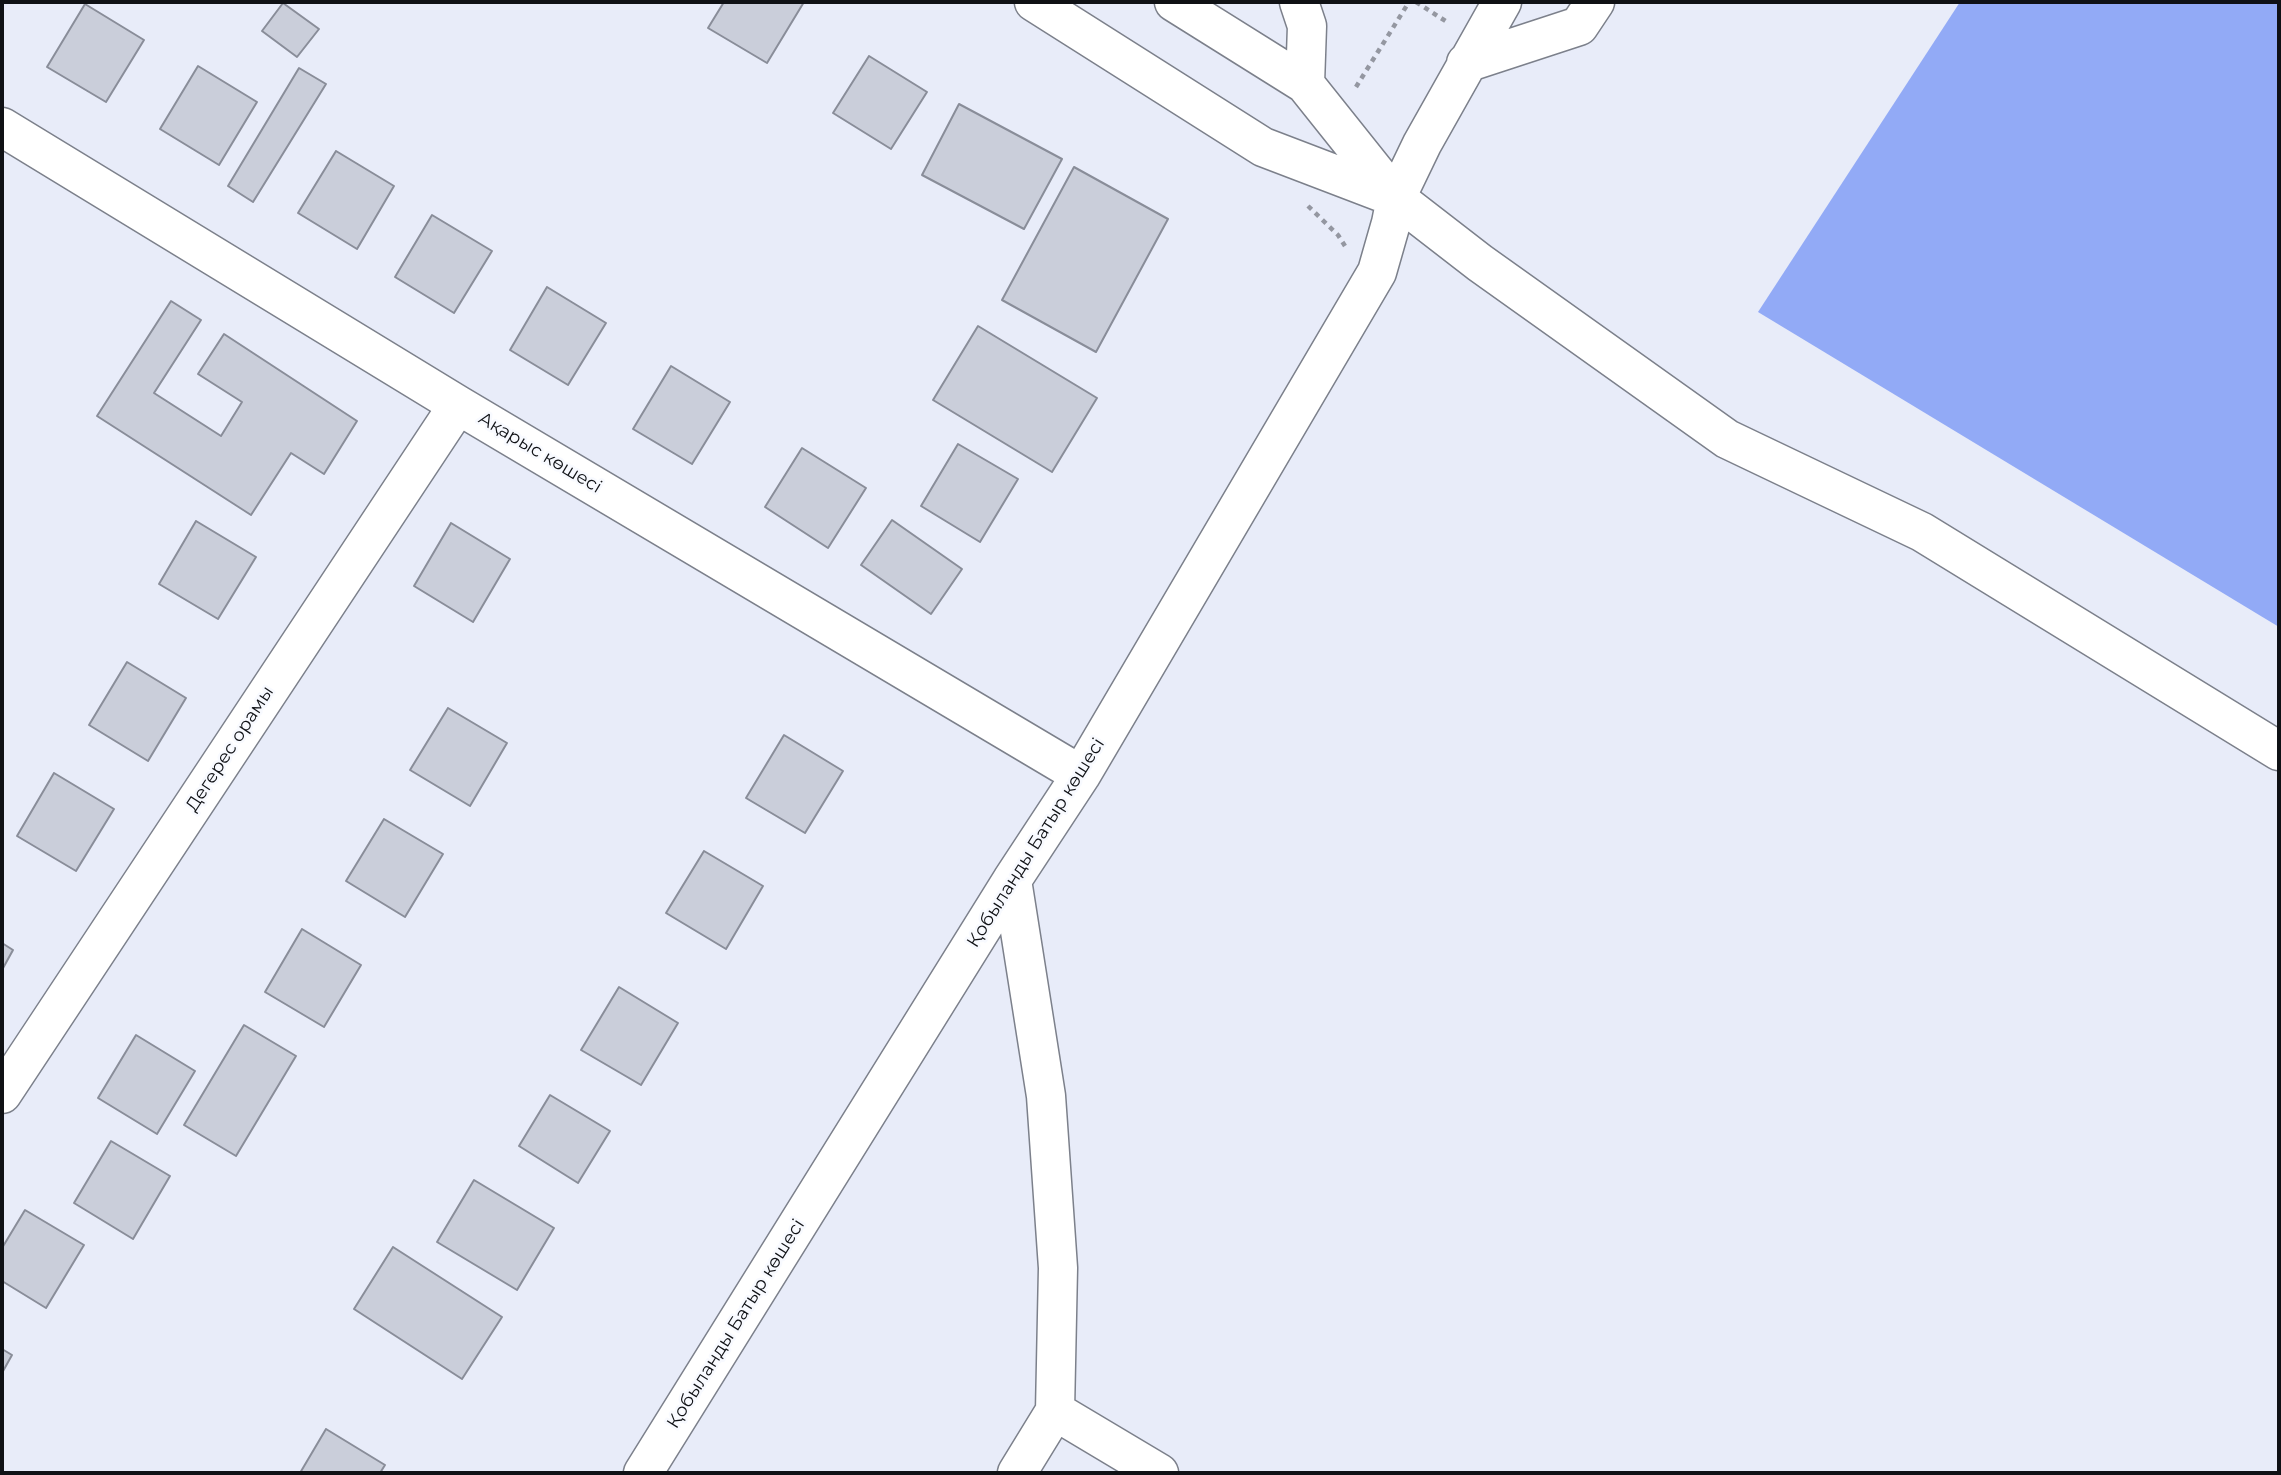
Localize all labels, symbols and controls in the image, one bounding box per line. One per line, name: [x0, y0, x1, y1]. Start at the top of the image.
street label: Ақарыс көшесі: [474, 408, 606, 498]
street label: Дегерес орамы: [181, 682, 279, 816]
street label: Қобыланды Батыр көшесі: [963, 734, 1109, 952]
street label: Қобыланды Батыр көшесі: [663, 1215, 809, 1433]

